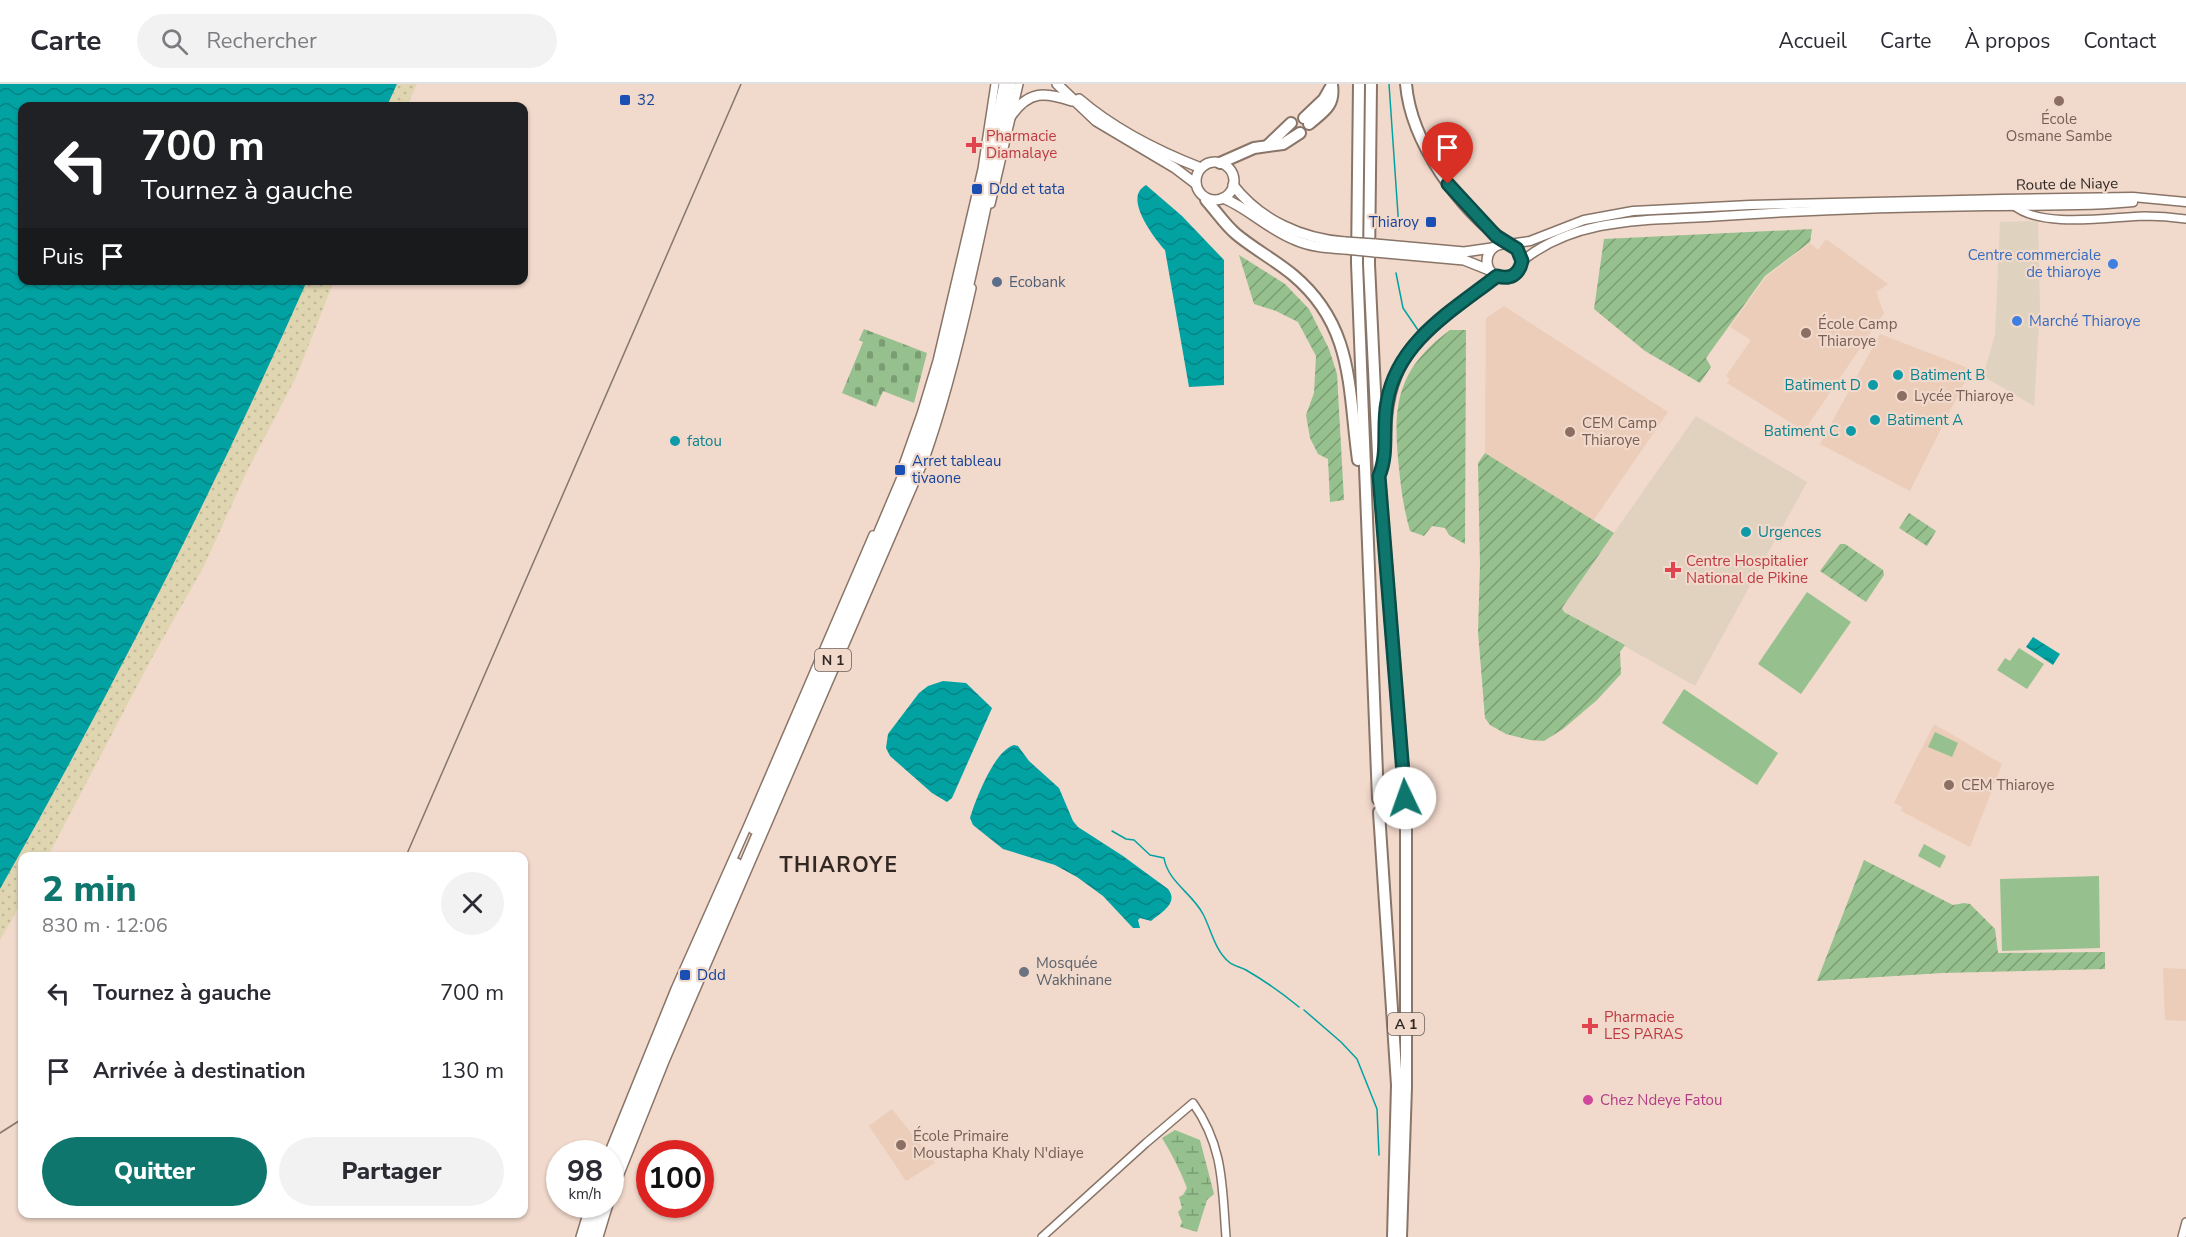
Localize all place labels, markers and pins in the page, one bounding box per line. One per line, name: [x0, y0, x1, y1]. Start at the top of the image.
place label: 32: [637, 90, 655, 110]
marker: 32: [618, 93, 632, 107]
marker: École Osmane Sambe: [2052, 94, 2066, 108]
place label: École Osmane Sambe: [2006, 109, 2112, 146]
pin: [1422, 122, 1473, 184]
place label: Pharmacie Diamalaye: [986, 126, 1057, 163]
marker: Pharmacie Diamalaye: [967, 138, 981, 152]
place label: Ddd et tata: [989, 179, 1065, 199]
marker: Ddd et tata: [970, 182, 984, 196]
place label: Thiaroy: [1369, 212, 1419, 232]
marker: Thiaroy: [1424, 215, 1438, 229]
place label: Centre commerciale de thiaroye: [1968, 245, 2101, 282]
marker: Centre commerciale de thiaroye: [2106, 257, 2120, 271]
place label: Ecobank: [1009, 272, 1066, 292]
marker: Ecobank: [990, 275, 1004, 289]
place label: Marché Thiaroye: [2029, 311, 2140, 331]
place label: École Camp Thiaroye: [1818, 314, 1898, 351]
marker: Marché Thiaroye: [2010, 314, 2024, 328]
marker: École Camp Thiaroye: [1799, 326, 1813, 340]
place label: Batiment B: [1910, 365, 1985, 385]
marker: Batiment B: [1891, 368, 1905, 382]
place label: Batiment D: [1785, 375, 1861, 395]
marker: Batiment D: [1866, 378, 1880, 392]
place label: Lycée Thiaroye: [1914, 386, 2014, 406]
marker: Lycée Thiaroye: [1895, 389, 1909, 403]
place label: Batiment A: [1887, 410, 1963, 430]
place label: CEM Camp Thiaroye: [1582, 413, 1657, 450]
marker: Batiment A: [1868, 413, 1882, 427]
place label: Batiment C: [1764, 421, 1839, 441]
marker: Batiment C: [1844, 424, 1858, 438]
marker: CEM Camp Thiaroye: [1563, 425, 1577, 439]
place label: fatou: [687, 431, 722, 451]
marker: fatou: [668, 434, 682, 448]
place label: Arret tableau tivaone: [912, 451, 1001, 488]
marker: Arret tableau tivaone: [893, 463, 907, 477]
place label: Urgences: [1758, 522, 1821, 542]
marker: Urgences: [1739, 525, 1753, 539]
place label: Centre Hospitalier National de Pikine: [1686, 551, 1809, 588]
marker: Centre Hospitalier National de Pikine: [1664, 561, 1682, 579]
place label: CEM Thiaroye: [1961, 775, 2055, 795]
marker: CEM Thiaroye: [1942, 778, 1956, 792]
place label: Mosquée Wakhinane: [1036, 953, 1112, 990]
place label: Ddd: [697, 965, 726, 985]
marker: Mosquée Wakhinane: [1017, 965, 1031, 979]
marker: Ddd: [678, 968, 692, 982]
place label: Pharmacie LES PARAS: [1604, 1007, 1683, 1044]
marker: Pharmacie LES PARAS: [1581, 1017, 1599, 1035]
place label: Chez Ndeye Fatou: [1600, 1090, 1722, 1110]
marker: Chez Ndeye Fatou: [1581, 1093, 1595, 1107]
place label: École Primaire Moustapha Khaly N'diaye: [913, 1126, 1084, 1163]
marker: École Primaire Moustapha Khaly N'diaye: [894, 1138, 908, 1152]

